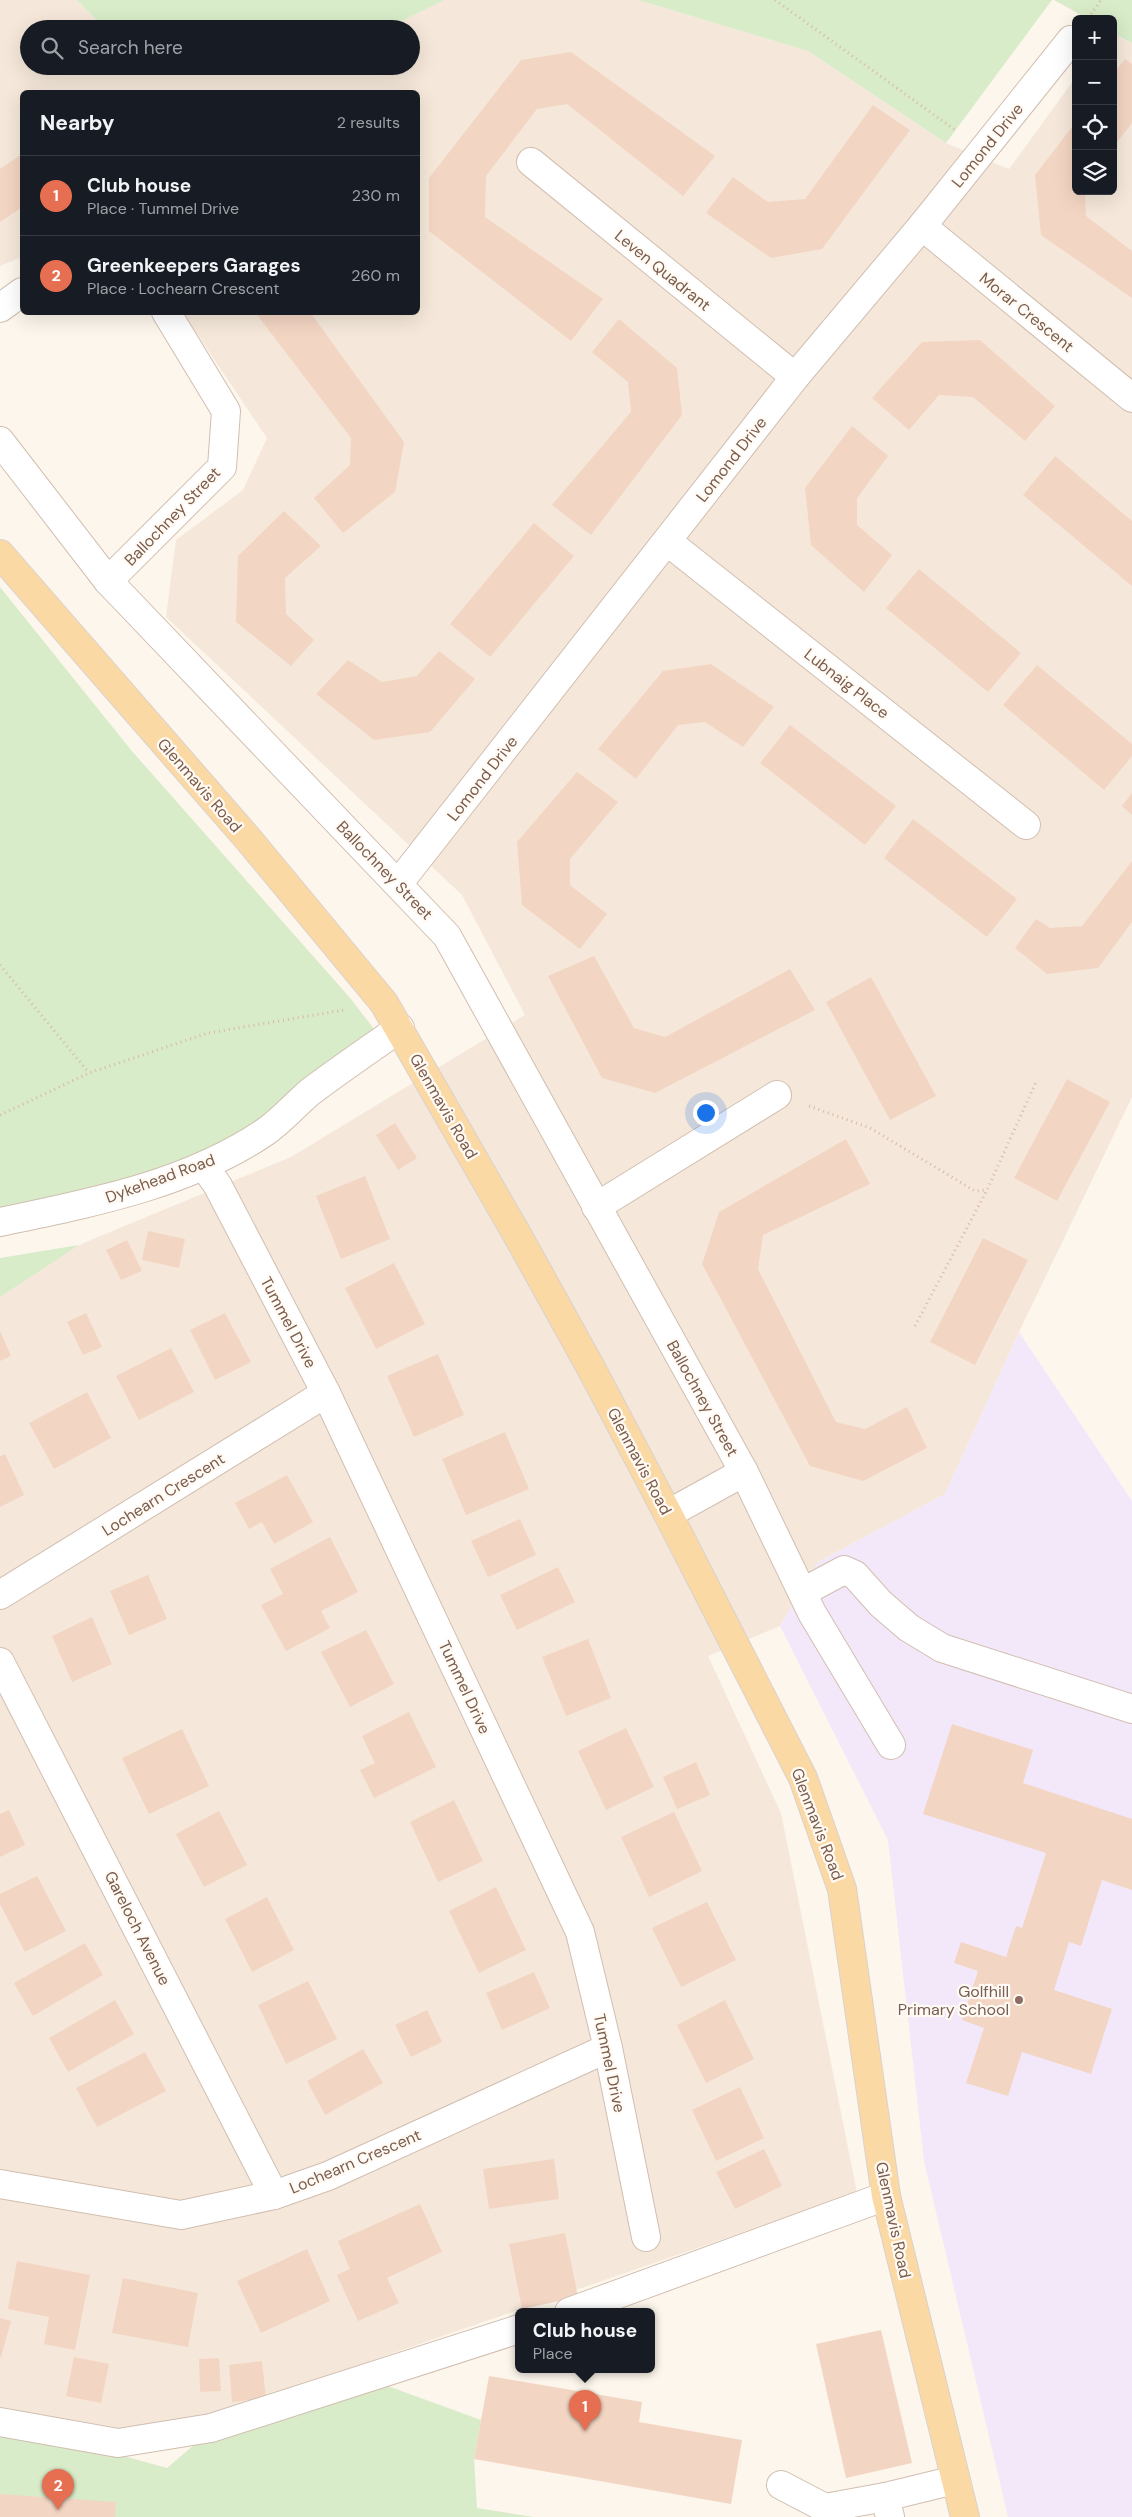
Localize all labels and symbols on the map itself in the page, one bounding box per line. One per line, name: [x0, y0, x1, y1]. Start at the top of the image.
street label: Lomond Drive: [947, 99, 1028, 192]
street label: Leven Quadrant: [610, 225, 715, 316]
street label: Morar Crescent: [975, 268, 1078, 357]
street label: Lomond Drive: [692, 412, 771, 506]
street label: Ballochney Street: [120, 462, 225, 570]
street label: Lubnaig Place: [800, 644, 893, 723]
street label: Lomond Drive: [443, 731, 522, 825]
street label: Glenmavis Road: [153, 734, 246, 837]
street label: Ballochney Street: [332, 816, 437, 924]
street label: Glenmavis Road: [405, 1050, 482, 1163]
your location: [693, 1100, 719, 1126]
street label: Dykehead Road: [103, 1149, 218, 1208]
street label: Tummel Drive: [256, 1273, 321, 1372]
street label: Ballochney Street: [662, 1336, 743, 1460]
street label: Glenmavis Road: [602, 1404, 677, 1518]
street label: Lochearn Crescent: [98, 1448, 229, 1541]
street label: Tummel Drive: [434, 1637, 495, 1737]
street label: Glenmavis Road: [787, 1765, 849, 1883]
street label: Gareloch Avenue: [100, 1868, 175, 1989]
place label: Golfhill Primary School: [898, 1981, 1009, 2020]
marker: Golfhill Primary School: [1013, 1994, 1025, 2006]
street label: Tummel Drive: [589, 2012, 630, 2115]
street label: Lochearn Crescent: [286, 2124, 424, 2199]
street label: Glenmavis Road: [871, 2160, 916, 2280]
pin: 1: [569, 2390, 601, 2431]
pin: 2: [42, 2469, 74, 2510]

